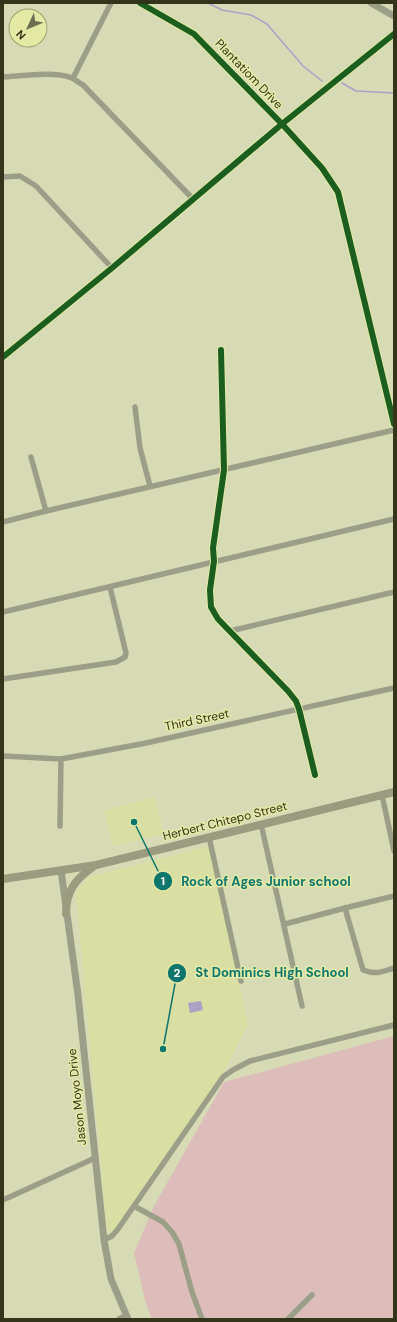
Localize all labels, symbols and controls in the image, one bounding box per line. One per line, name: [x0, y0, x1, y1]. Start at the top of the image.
north arrow: [8, 8, 48, 48]
text: N: [13, 27, 29, 43]
street label: Plantatiom Drive: [212, 36, 287, 112]
street label: Third Street: [163, 705, 231, 735]
street label: Herbert Chitepo Street: [161, 798, 289, 844]
callout: Rock of Ages Junior school: [153, 869, 359, 894]
text: 1: [161, 873, 165, 889]
text: Rock of Ages Junior school: [181, 873, 351, 890]
callout: St Dominics High School: [167, 960, 357, 985]
text: St Dominics High School: [195, 964, 349, 981]
text: 2: [174, 965, 181, 981]
street label: Jason Moyo Drive: [64, 1048, 90, 1146]

